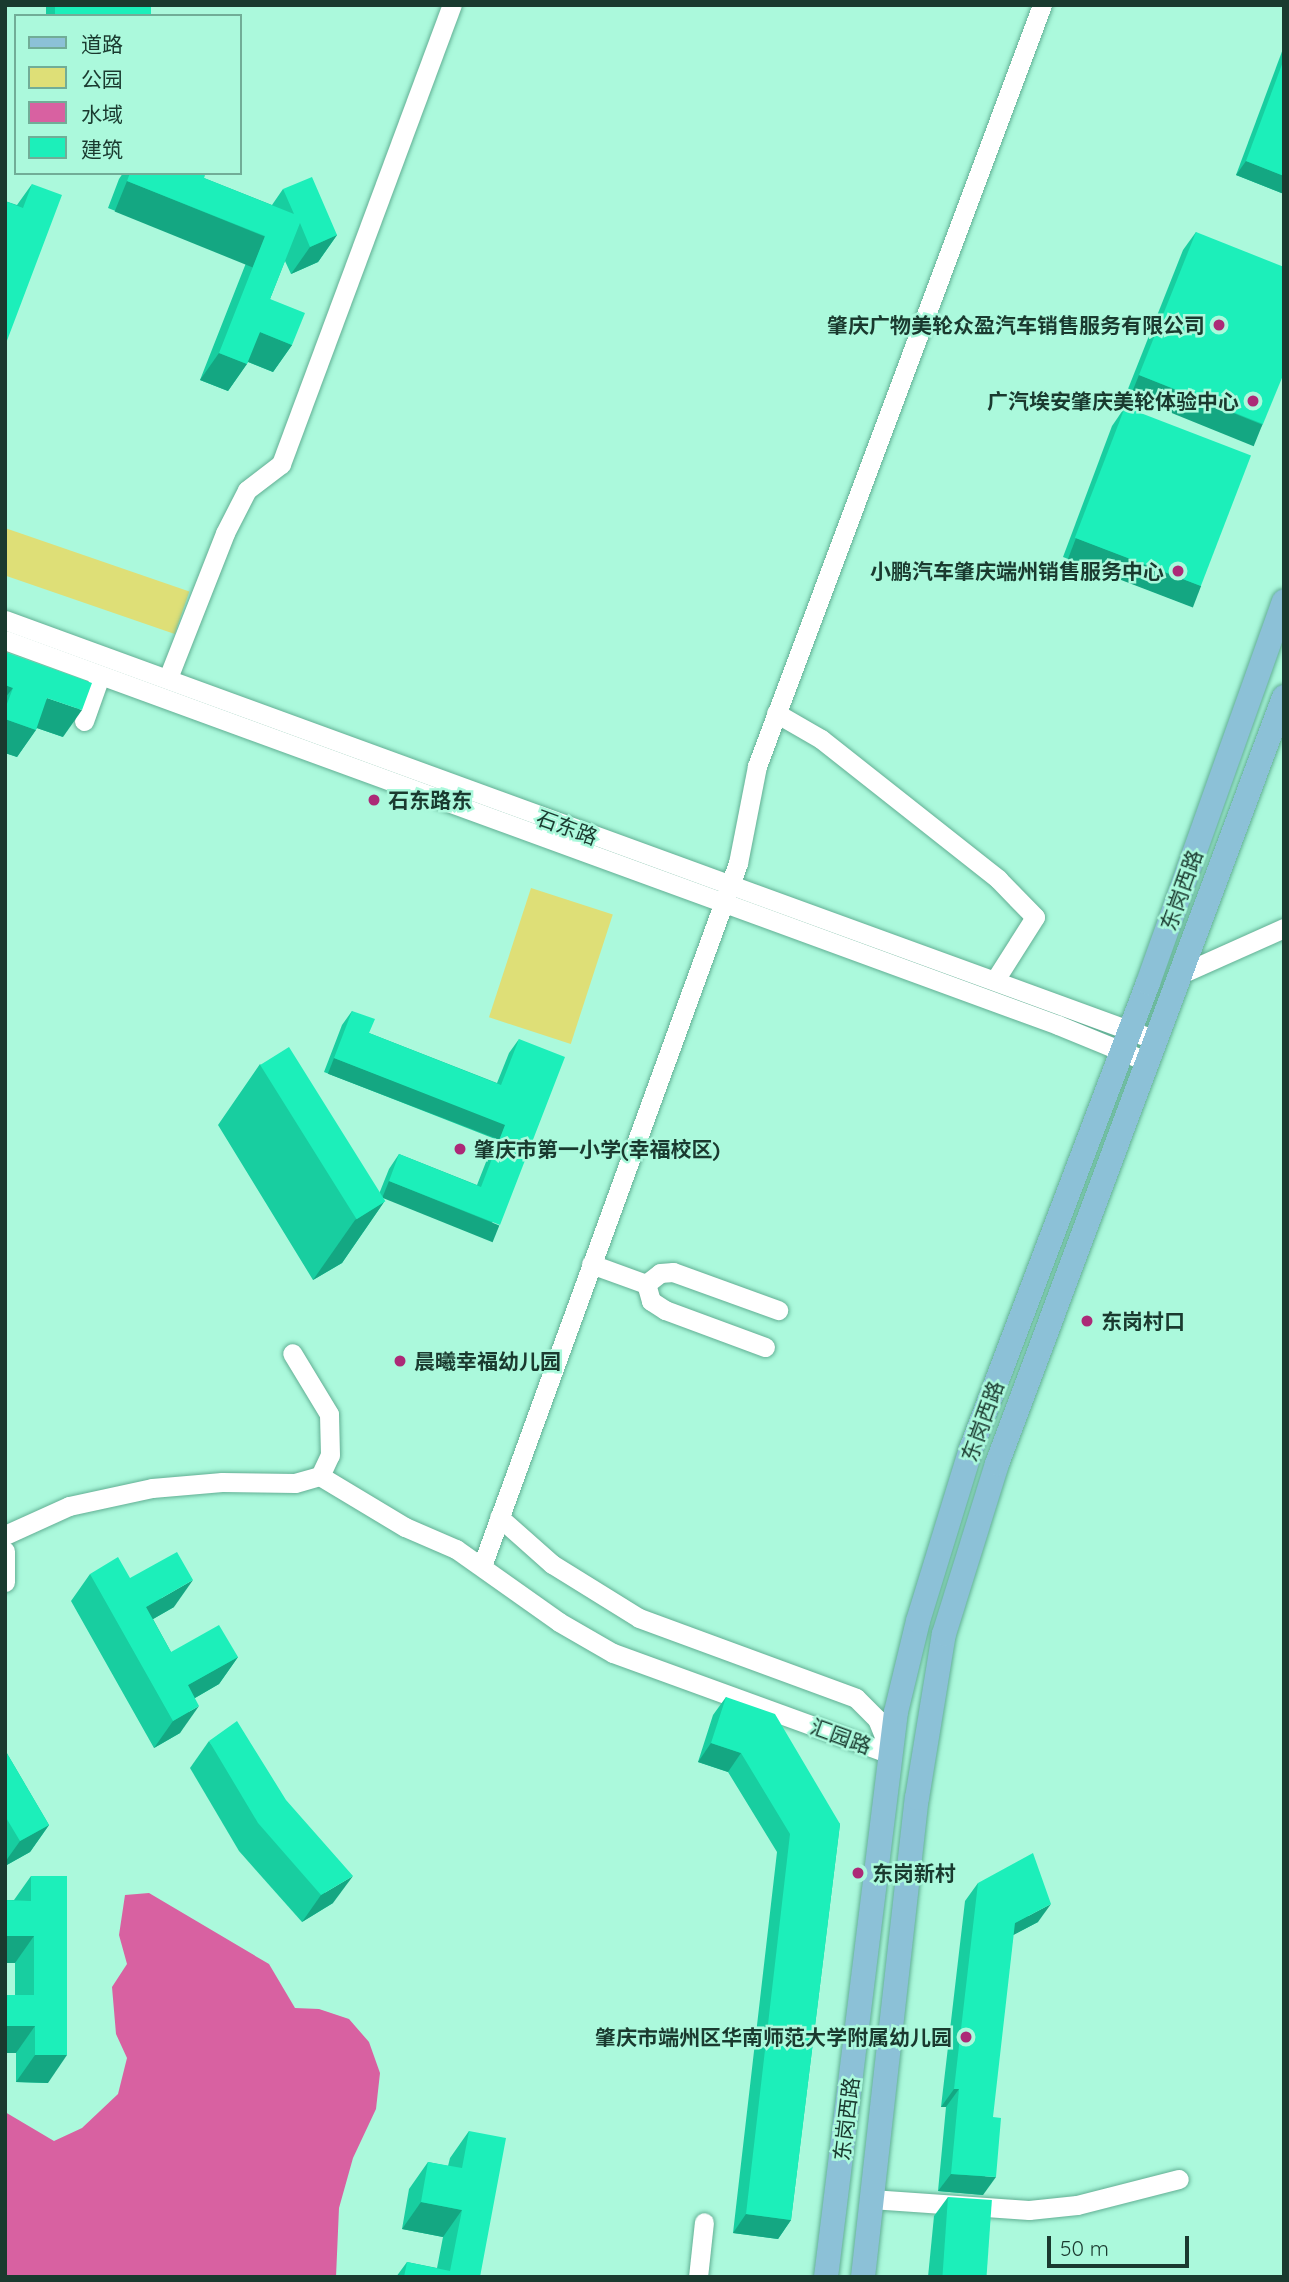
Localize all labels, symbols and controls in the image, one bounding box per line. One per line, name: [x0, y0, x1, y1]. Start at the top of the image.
legend: [14, 14, 242, 175]
text: 道路: [81, 31, 123, 57]
text: 公园: [81, 66, 123, 92]
text: 水域: [81, 101, 123, 127]
text: 建筑: [81, 136, 123, 162]
place label: 肇庆广物美轮众盈汽车销售服务有限公司: [827, 312, 1205, 338]
marker: 肇庆广物美轮众盈汽车销售服务有限公司: [1211, 317, 1227, 333]
place label: 广汽埃安肇庆美轮体验中心: [987, 388, 1239, 414]
marker: 广汽埃安肇庆美轮体验中心: [1245, 393, 1261, 409]
place label: 小鹏汽车肇庆端州销售服务中心: [870, 558, 1164, 584]
marker: 小鹏汽车肇庆端州销售服务中心: [1170, 563, 1186, 579]
place label: 石东路东: [388, 787, 472, 813]
marker: 石东路东: [366, 792, 382, 808]
street label: 石东路: [533, 804, 601, 850]
street label: 东岗西路: [1155, 846, 1207, 934]
place label: 肇庆市第一小学(幸福校区): [474, 1136, 720, 1162]
marker: 肇庆市第一小学(幸福校区): [452, 1141, 468, 1157]
place label: 东岗村口: [1101, 1308, 1185, 1334]
marker: 东岗村口: [1079, 1313, 1095, 1329]
place label: 晨曦幸福幼儿园: [414, 1348, 561, 1374]
marker: 晨曦幸福幼儿园: [392, 1353, 408, 1369]
street label: 东岗西路: [956, 1377, 1008, 1465]
street label: 汇园路: [807, 1713, 875, 1759]
place label: 东岗新村: [872, 1860, 956, 1886]
marker: 东岗新村: [850, 1865, 866, 1881]
place label: 肇庆市端州区华南师范大学附属幼儿园: [595, 2024, 952, 2050]
marker: 肇庆市端州区华南师范大学附属幼儿园: [958, 2029, 974, 2045]
street label: 东岗西路: [828, 2076, 864, 2162]
scale bar: [1051, 2222, 1193, 2266]
text: 50 m: [1060, 2235, 1109, 2261]

